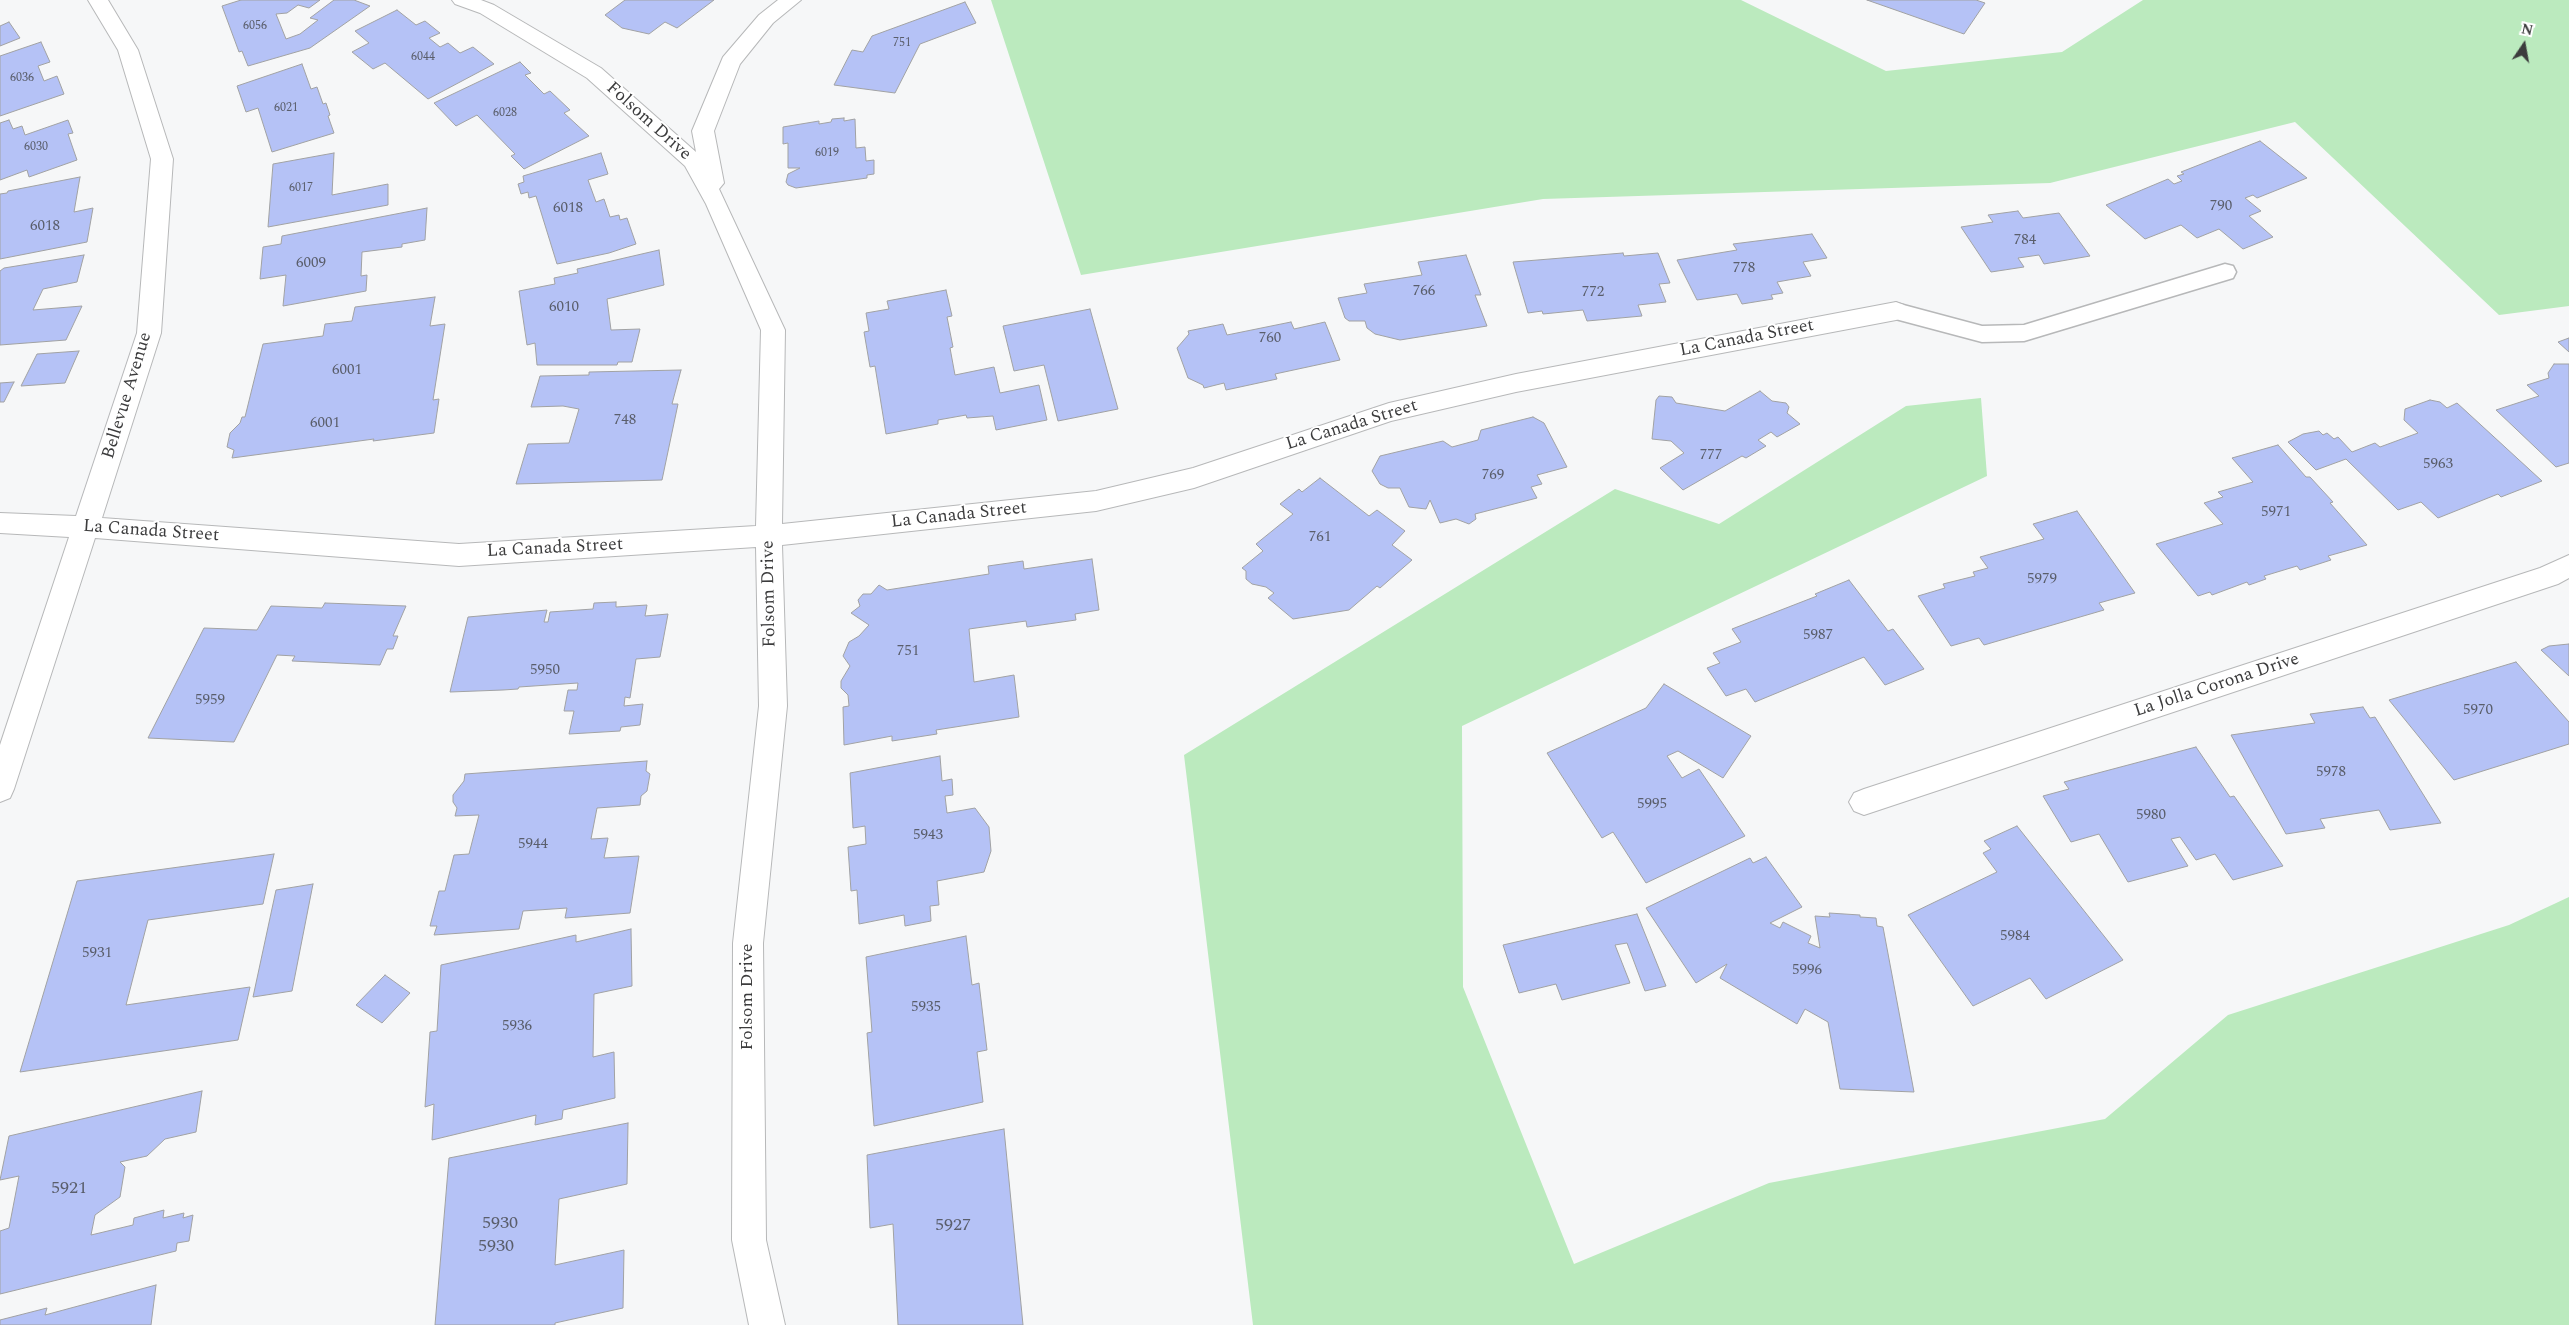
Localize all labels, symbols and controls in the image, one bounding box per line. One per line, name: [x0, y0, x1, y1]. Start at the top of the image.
text: N: [2519, 18, 2535, 41]
house number: 6056: [243, 20, 267, 34]
north arrow: [2499, 20, 2549, 70]
house number: 751: [893, 37, 911, 51]
house number: 6044: [411, 51, 435, 65]
house number: 6036: [10, 72, 34, 86]
street label: Folsom Drive: [601, 78, 695, 166]
house number: 6021: [274, 102, 298, 116]
house number: 6028: [493, 107, 517, 121]
house number: 6030: [24, 141, 48, 155]
house number: 6019: [815, 147, 839, 161]
house number: 6017: [289, 182, 313, 196]
house number: 790: [2210, 198, 2232, 216]
house number: 6018: [553, 200, 583, 218]
house number: 6018: [30, 218, 60, 236]
house number: 784: [2014, 232, 2036, 250]
house number: 6009: [296, 255, 326, 273]
house number: 778: [1733, 260, 1755, 278]
house number: 766: [1413, 283, 1435, 301]
house number: 772: [1582, 284, 1604, 302]
house number: 6010: [549, 299, 579, 317]
street label: La Canada Street: [1678, 315, 1816, 363]
street label: Bellevue Avenue: [98, 330, 158, 462]
house number: 760: [1259, 330, 1281, 348]
house number: 6001: [332, 362, 362, 380]
street label: La Canada Street: [1284, 396, 1420, 456]
house number: 748: [614, 412, 636, 430]
house number: 6001: [310, 415, 340, 433]
house number: 777: [1700, 447, 1722, 465]
house number: 5963: [2423, 456, 2453, 474]
house number: 769: [1482, 467, 1504, 485]
street label: La Canada Street: [890, 498, 1028, 534]
house number: 5971: [2261, 504, 2291, 522]
street label: La Canada Street: [82, 516, 220, 548]
house number: 761: [1309, 529, 1331, 547]
street label: La Canada Street: [486, 535, 624, 563]
street label: Folsom Drive: [758, 540, 782, 648]
house number: 5979: [2027, 571, 2057, 589]
house number: 5987: [1803, 627, 1833, 645]
house number: 751: [897, 643, 919, 661]
street label: La Jolla Corona Drive: [2132, 649, 2302, 723]
house number: 5950: [530, 662, 560, 680]
house number: 5959: [195, 692, 225, 710]
house number: 5970: [2463, 702, 2493, 720]
house number: 5978: [2316, 764, 2346, 782]
house number: 5995: [1637, 796, 1667, 814]
house number: 5980: [2136, 807, 2166, 825]
house number: 5943: [913, 827, 943, 845]
house number: 5944: [518, 836, 548, 854]
house number: 5984: [2000, 928, 2030, 946]
street label: Folsom Drive: [737, 943, 759, 1051]
house number: 5931: [82, 945, 112, 963]
house number: 5996: [1792, 962, 1822, 980]
house number: 5935: [911, 999, 941, 1017]
house number: 5936: [502, 1018, 532, 1036]
house number: 5921: [51, 1178, 87, 1200]
house number: 5930: [482, 1213, 518, 1235]
house number: 5927: [935, 1215, 971, 1237]
house number: 5930: [478, 1236, 514, 1258]

